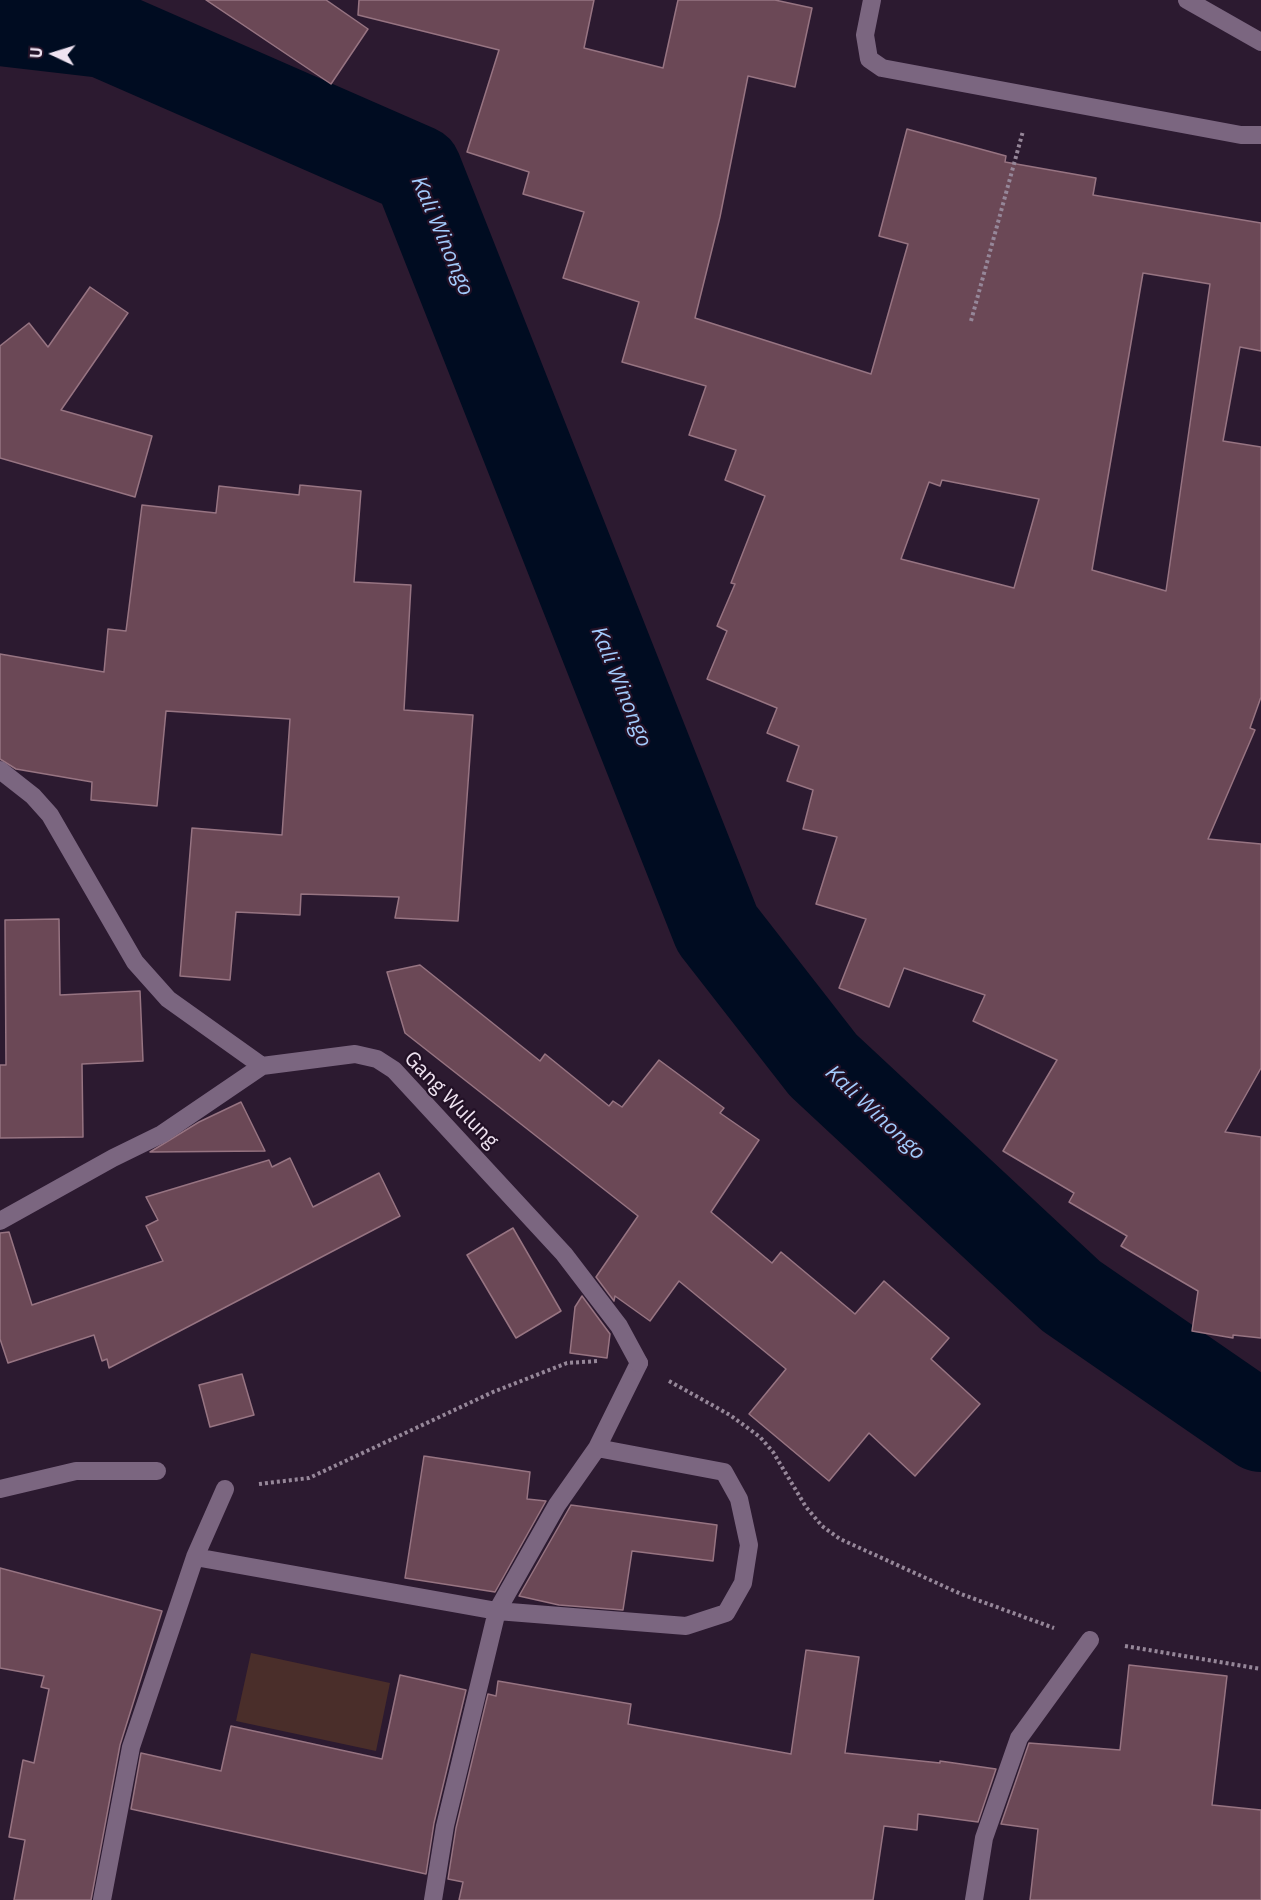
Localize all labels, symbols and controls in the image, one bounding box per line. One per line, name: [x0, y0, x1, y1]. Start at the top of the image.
north arrow: [24, 24, 84, 84]
text: U: [26, 47, 46, 59]
water label: Kali Winongo: [405, 172, 479, 300]
water label: Kali Winongo: [585, 623, 657, 751]
street label: Gang Wulung: [399, 1046, 503, 1154]
water label: Kali Winongo: [819, 1060, 931, 1166]

